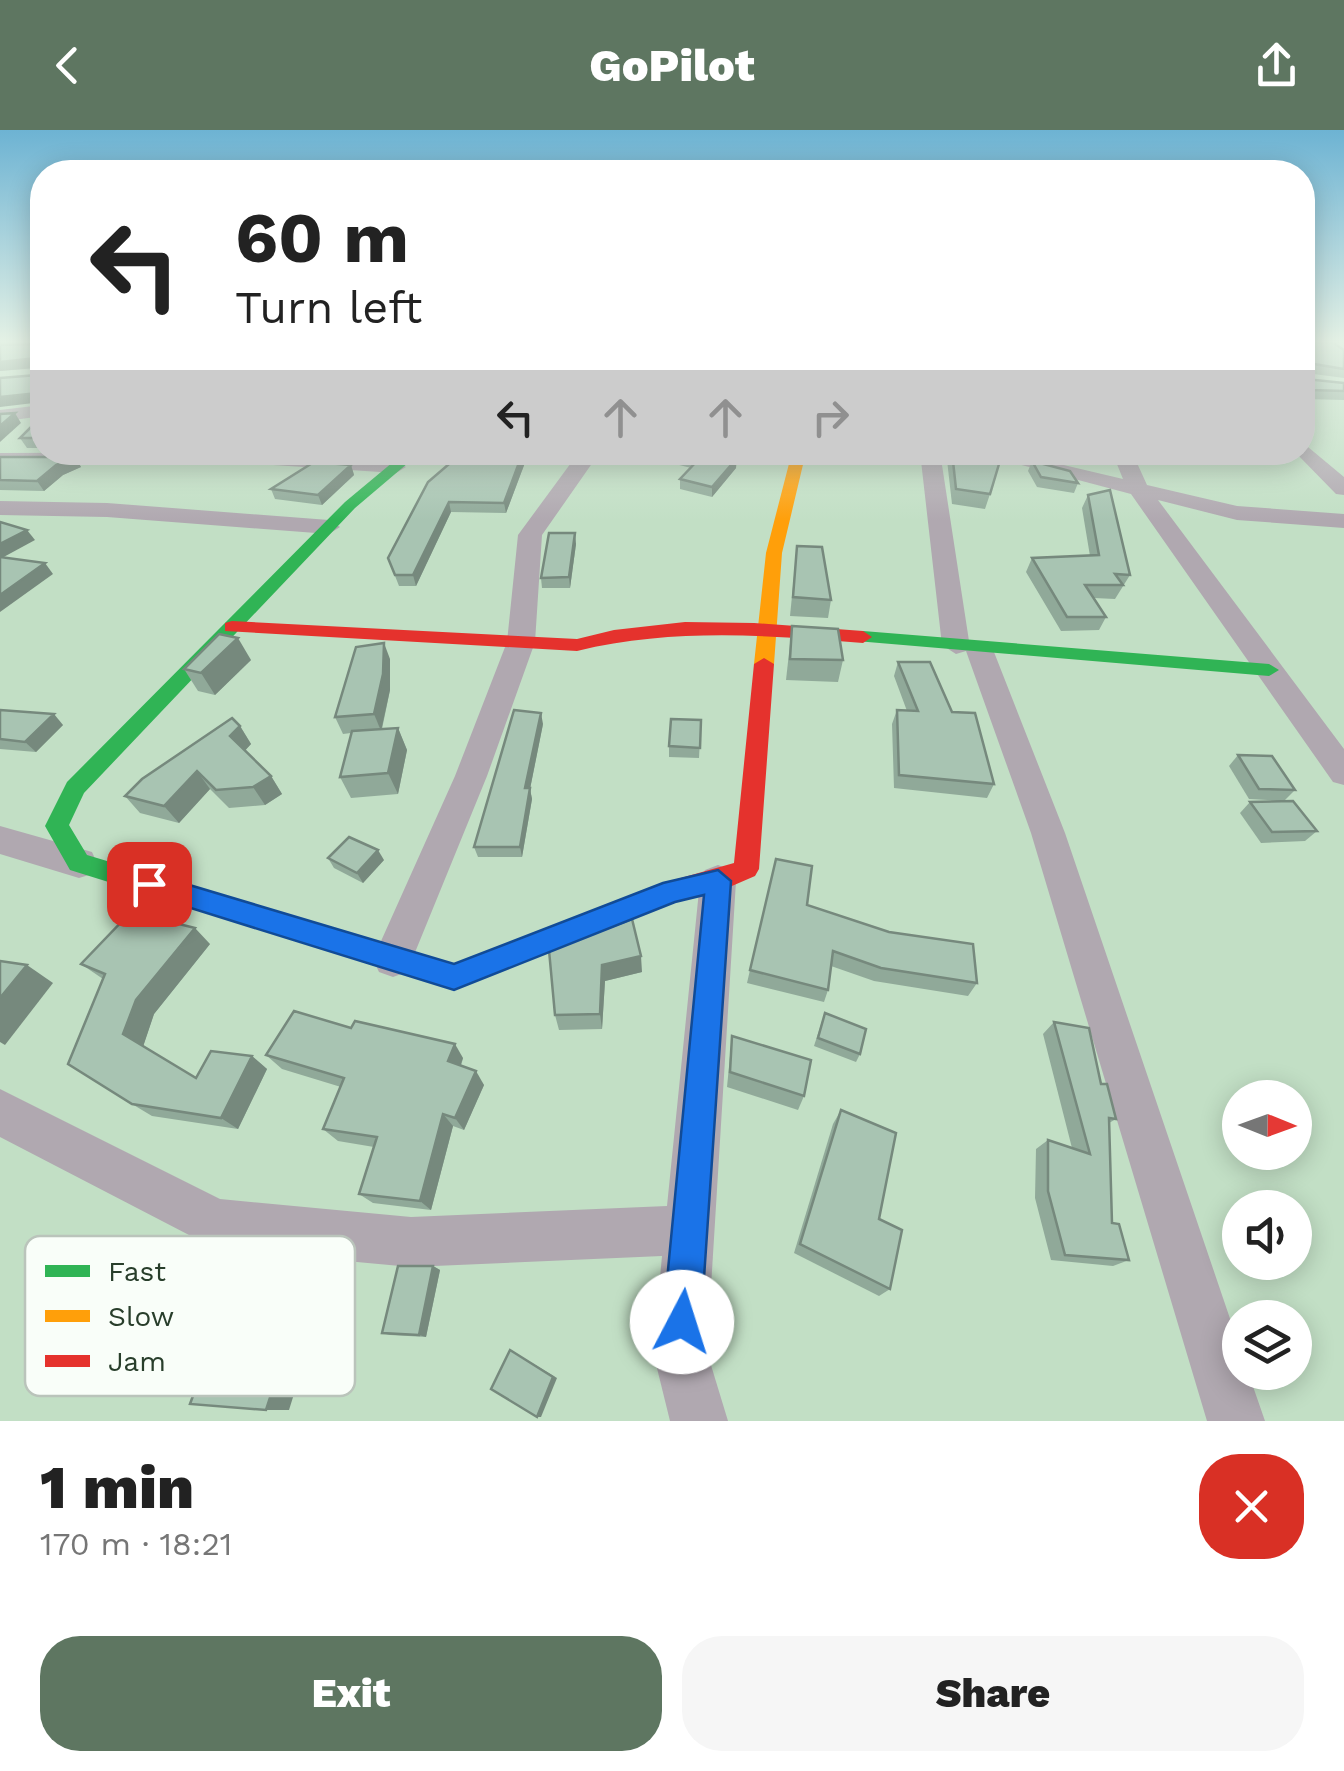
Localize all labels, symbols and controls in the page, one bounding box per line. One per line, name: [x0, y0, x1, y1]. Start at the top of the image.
icon: back: [40, 38, 95, 93]
icon: share: [1249, 38, 1304, 93]
text: GoPilot: [589, 39, 755, 92]
text: 60 m: [235, 197, 409, 279]
icon: left: [70, 200, 200, 330]
text: Turn left: [235, 281, 422, 334]
icon: left: [488, 390, 543, 445]
icon: ahead: [593, 390, 648, 445]
icon: ahead: [698, 390, 753, 445]
icon: right: [803, 390, 858, 445]
pin: [107, 842, 192, 927]
icon: arrive: [122, 857, 177, 912]
north arrow: [1222, 1080, 1312, 1170]
map controls: [1222, 1080, 1312, 1390]
button: sound: [1222, 1190, 1312, 1280]
legend: [25, 1236, 355, 1396]
text: Fast: [108, 1255, 166, 1288]
position arrow: [630, 1270, 734, 1374]
text: Slow: [108, 1300, 174, 1333]
button: layers: [1222, 1300, 1312, 1390]
text: Jam: [108, 1345, 166, 1378]
text: 1 min: [40, 1452, 194, 1523]
button: close: [1199, 1454, 1304, 1559]
text: 170 m · 18:21: [40, 1525, 232, 1563]
button: Exit: [40, 1636, 662, 1751]
button: Share: [682, 1636, 1304, 1751]

